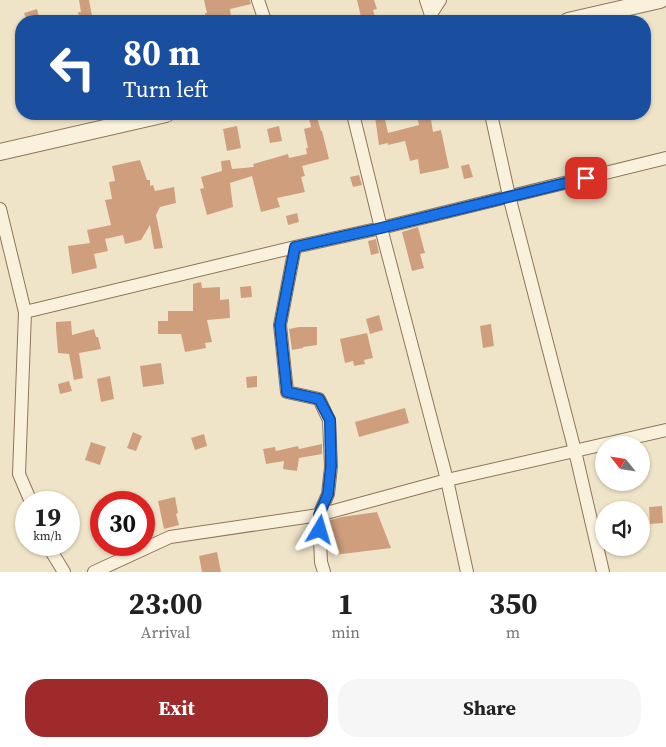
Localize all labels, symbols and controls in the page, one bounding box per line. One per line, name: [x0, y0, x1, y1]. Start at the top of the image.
text: 80 m: [123, 29, 200, 77]
icon: left: [40, 35, 105, 100]
text: Turn left: [123, 74, 208, 104]
pin: [565, 157, 607, 199]
icon: arrive: [572, 164, 600, 192]
north arrow: [595, 436, 650, 491]
map controls: [595, 436, 650, 556]
speed limit sign: 30: [90, 491, 155, 556]
text: 19: [34, 500, 61, 534]
button: sound: [595, 501, 650, 556]
position arrow: [293, 503, 345, 555]
text: km/h: [33, 528, 62, 544]
text: 23:00: [129, 583, 203, 624]
text: 1: [337, 583, 354, 624]
text: 350: [489, 583, 537, 624]
text: Arrival: [141, 621, 190, 643]
text: min: [331, 621, 360, 643]
text: m: [506, 621, 520, 643]
button: Exit: [25, 679, 328, 737]
button: Share: [338, 679, 641, 737]

